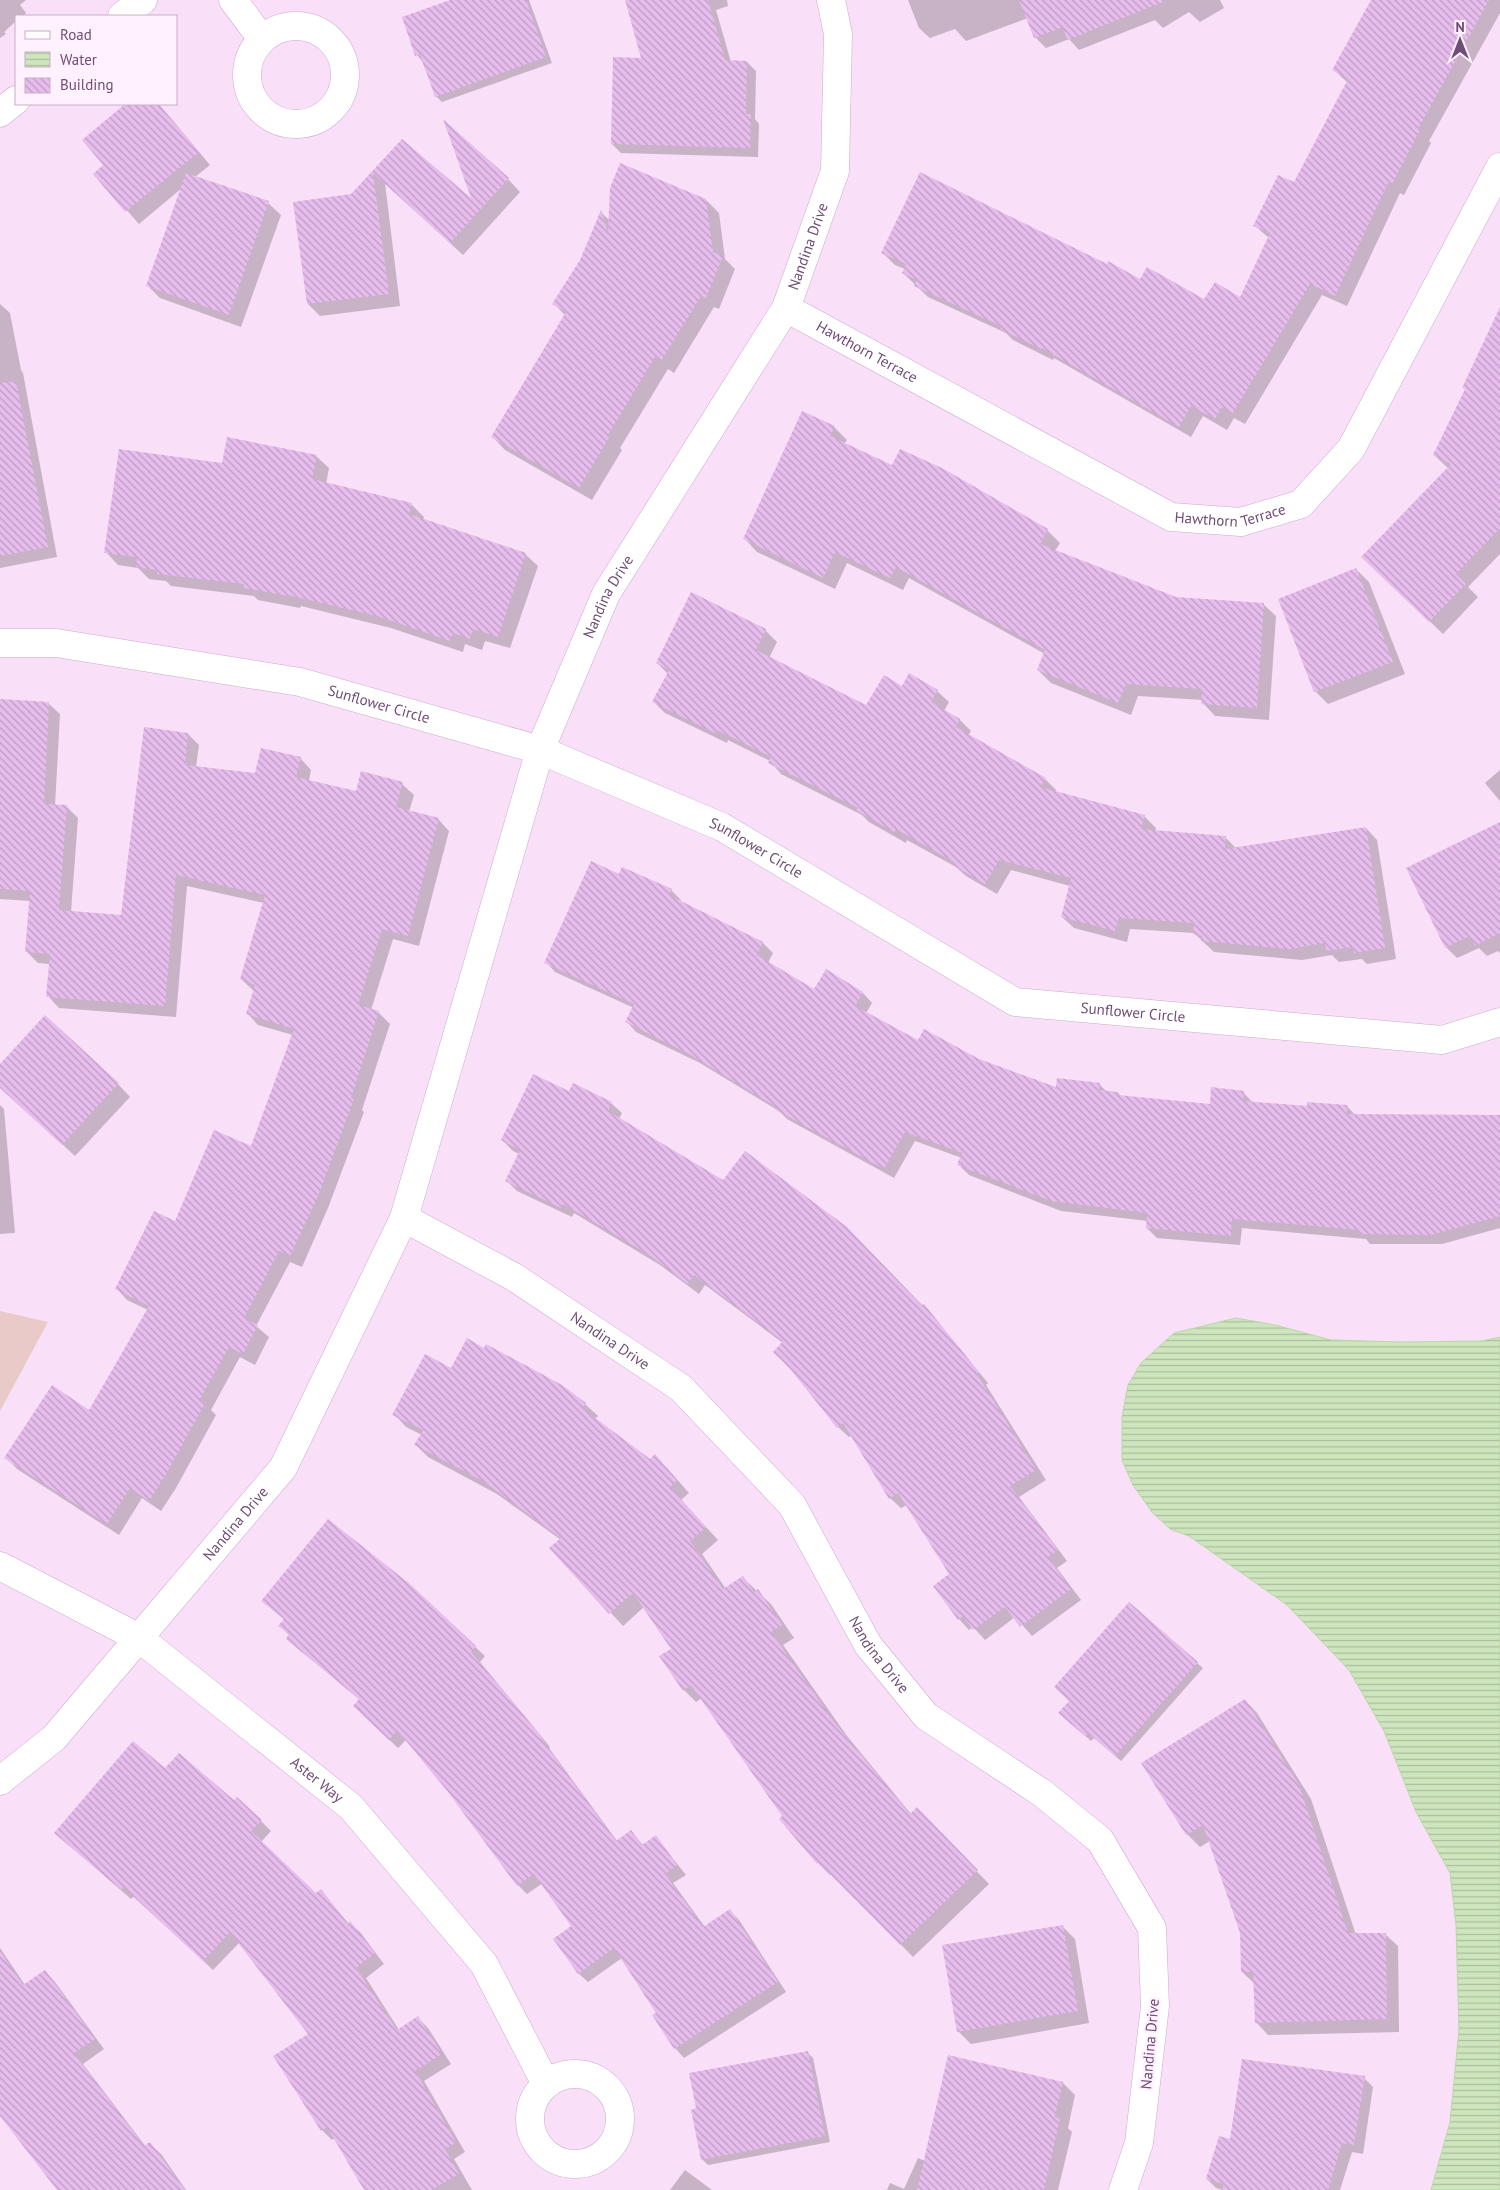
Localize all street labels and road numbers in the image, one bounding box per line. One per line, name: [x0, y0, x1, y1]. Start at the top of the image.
street label: Nandina Drive: [783, 200, 832, 292]
street label: Hawthorn Terrace: [813, 316, 921, 387]
street label: Hawthorn Terrace: [1174, 499, 1288, 531]
street label: Nandina Drive: [578, 551, 637, 641]
street label: Sunflower Circle: [326, 680, 432, 727]
street label: Sunflower Circle: [707, 813, 806, 882]
street label: Sunflower Circle: [1080, 998, 1186, 1026]
street label: Nandina Drive: [567, 1307, 653, 1374]
street label: Nandina Drive: [199, 1482, 272, 1564]
street label: Nandina Drive: [845, 1613, 914, 1697]
street label: Aster Way: [287, 1752, 348, 1806]
street label: Nandina Drive: [1136, 1998, 1163, 2090]

